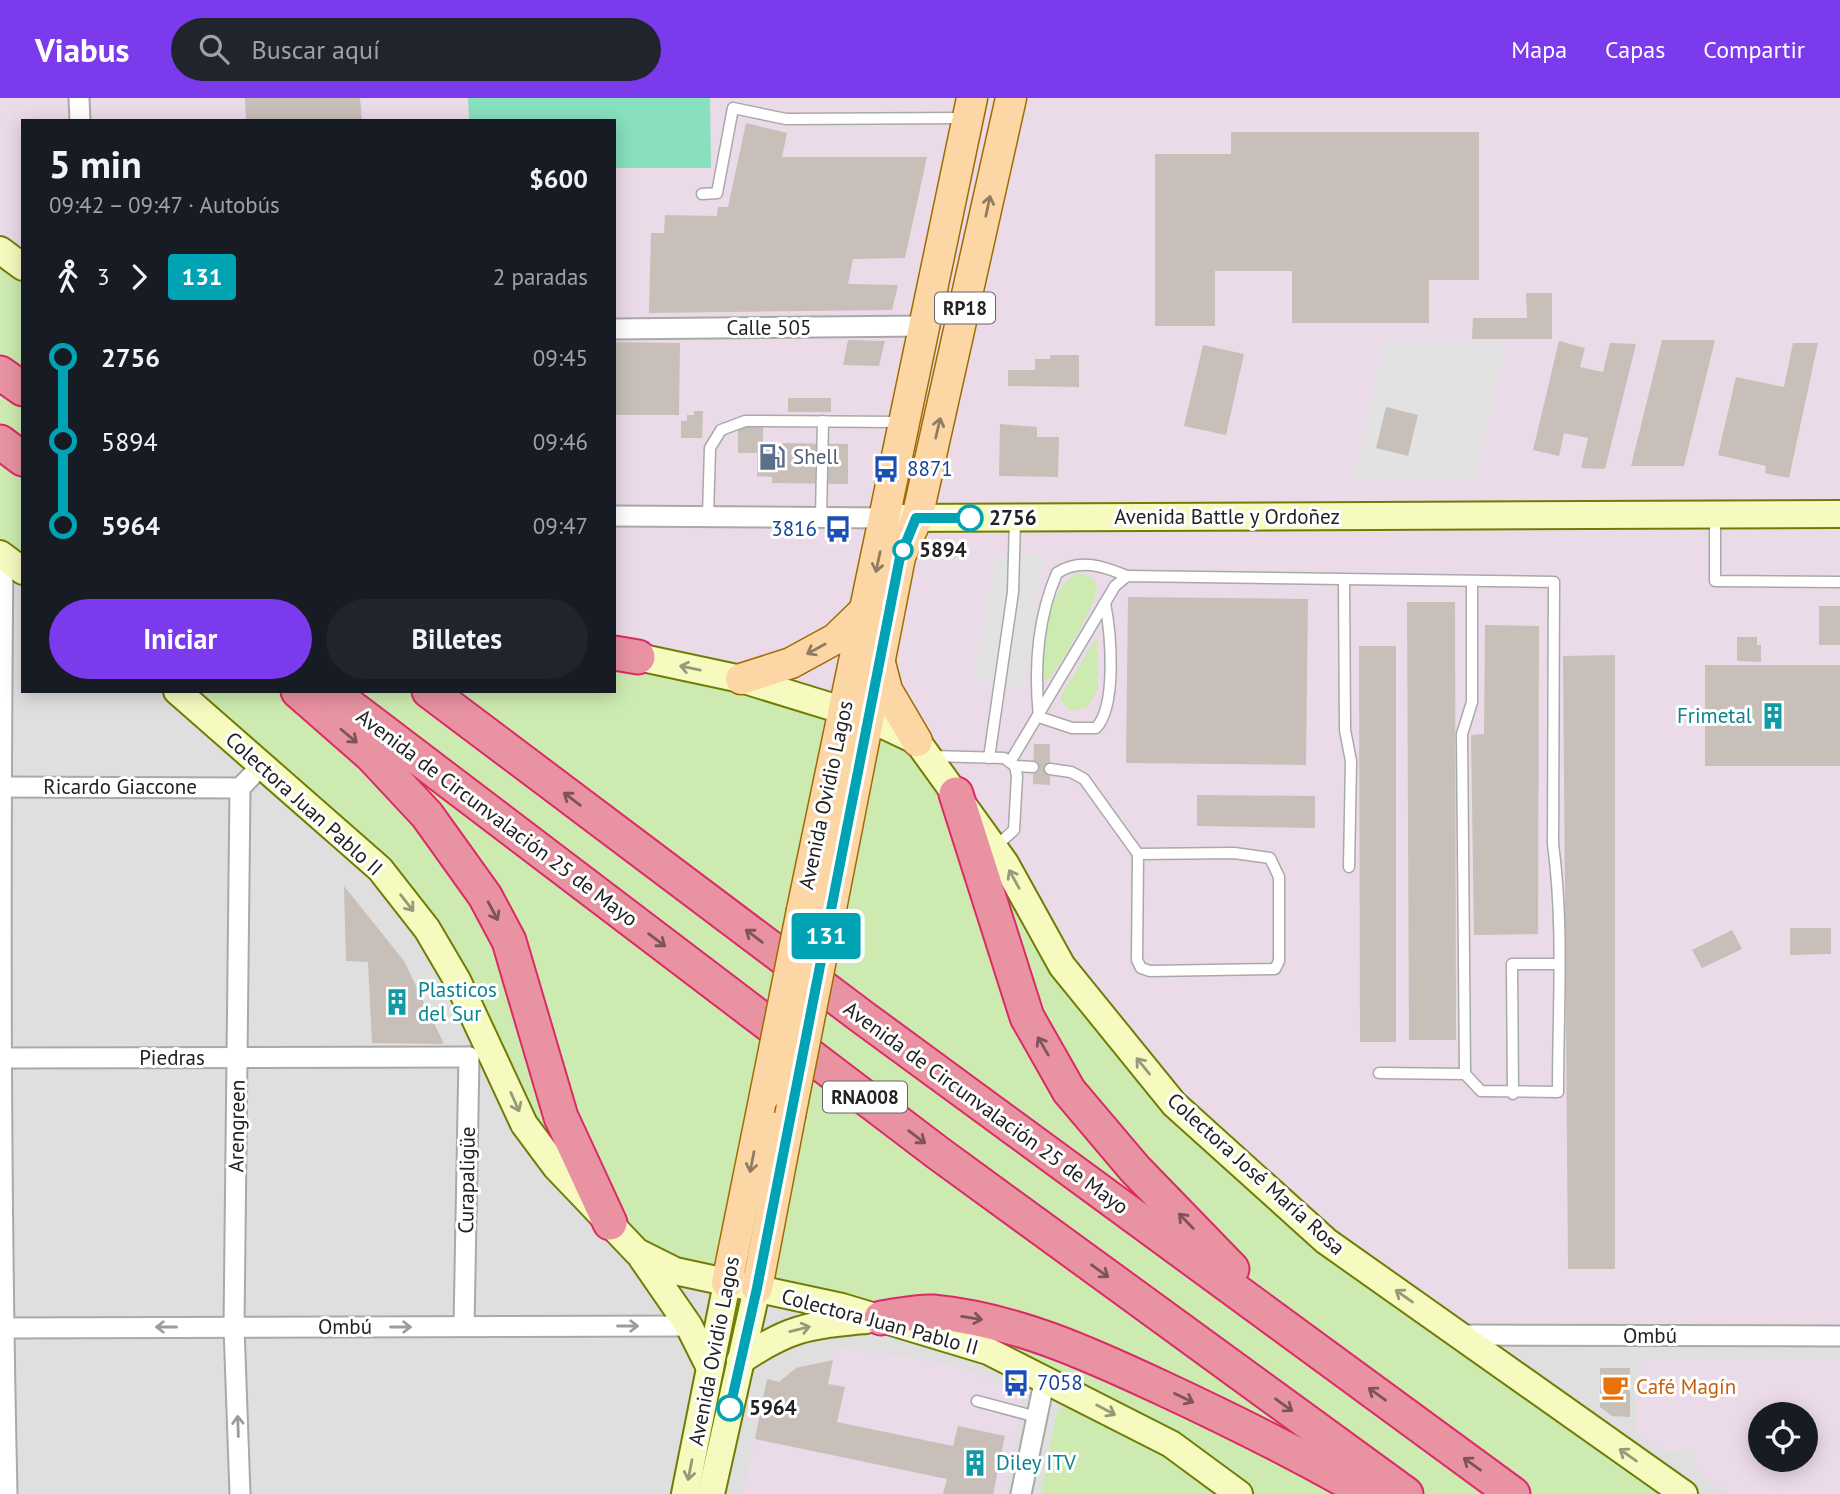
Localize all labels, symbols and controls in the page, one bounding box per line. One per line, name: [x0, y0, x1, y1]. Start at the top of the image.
search box: [171, 18, 661, 81]
text: Viabus: [35, 28, 129, 71]
icon: search: [195, 30, 233, 68]
text: Buscar aquí: [251, 33, 380, 66]
text: Mapa: [1511, 34, 1567, 65]
text: Capas: [1605, 34, 1665, 65]
text: Compartir: [1703, 34, 1805, 65]
text: 5 min: [49, 139, 142, 188]
text: $600: [529, 162, 588, 195]
text: 09:42 – 09:47 · Autobús: [49, 190, 280, 219]
one-way arrow: [981, 195, 995, 218]
icon: walk: [49, 258, 87, 296]
icon: forward: [120, 258, 158, 296]
text: 131: [182, 261, 222, 292]
text: 3: [97, 262, 110, 291]
text: 2 paradas: [493, 262, 588, 291]
road number: RP18: [935, 292, 995, 324]
street label: Calle 505: [727, 314, 811, 341]
text: 2756: [101, 341, 160, 374]
text: 09:45: [533, 343, 588, 372]
one-way arrow: [932, 417, 945, 440]
text: 5894: [101, 425, 158, 458]
text: 09:46: [533, 427, 588, 456]
fuel station icon: Shell: [757, 442, 787, 472]
place label: Shell: [793, 443, 839, 470]
bus stop icon: 8871: [871, 454, 901, 484]
place label: 8871: [907, 455, 953, 482]
street label: Avenida Battle y Ordoñez: [1114, 503, 1340, 530]
place label: 2756: [989, 504, 1037, 531]
marker: 2756: [957, 505, 983, 531]
text: 5964: [101, 509, 160, 542]
text: 09:47: [533, 511, 588, 540]
bus stop icon: 3816: [823, 514, 853, 544]
place label: 3816: [771, 515, 817, 542]
place label: 5894: [919, 536, 967, 563]
marker: 5894: [893, 540, 913, 560]
one-way arrow: [870, 550, 884, 573]
button: Iniciar: [49, 599, 312, 679]
button: Billetes: [326, 599, 588, 679]
one-way arrow: [806, 643, 827, 656]
one-way arrow: [679, 661, 702, 675]
street label: Avenida Ovidio Lagos: [792, 698, 859, 892]
building icon: Frimetal: [1758, 701, 1788, 731]
place label: Frimetal: [1677, 702, 1752, 729]
street label: Avenida de Circunvalación 25 de Mayo: [351, 703, 643, 932]
street label: Colectora Juan Pablo II: [220, 726, 389, 882]
one-way arrow: [339, 729, 357, 744]
street label: Ricardo Giaccone: [43, 773, 197, 800]
one-way arrow: [563, 791, 582, 806]
one-way arrow: [1006, 870, 1020, 890]
one-way arrow: [399, 893, 414, 912]
one-way arrow: [486, 900, 500, 920]
line badge: 131: [786, 913, 866, 959]
text: 131: [806, 920, 846, 951]
one-way arrow: [745, 928, 764, 943]
one-way arrow: [648, 932, 667, 947]
place label: Plasticos del Sur: [418, 976, 497, 1027]
building icon: Plasticos del Sur: [382, 987, 412, 1017]
street label: Avenida de Circunvalación 25 de Mayo: [839, 995, 1134, 1220]
one-way arrow: [1036, 1036, 1050, 1056]
street label: Piedras: [139, 1044, 205, 1071]
one-way arrow: [1135, 1057, 1150, 1075]
street label: Arengreen: [222, 1079, 251, 1173]
road number: RNA008: [823, 1082, 907, 1113]
street label: Colectora José María Rosa: [1162, 1087, 1351, 1261]
one-way arrow: [509, 1092, 522, 1113]
street label: Curapaligüe: [452, 1126, 481, 1234]
one-way arrow: [907, 1129, 925, 1144]
one-way arrow: [744, 1150, 758, 1173]
one-way arrow: [1178, 1213, 1195, 1230]
street label: Avenida Ovidio Lagos: [682, 1254, 745, 1448]
one-way arrow: [1090, 1264, 1109, 1278]
street label: Colectora Juan Pablo II: [779, 1282, 982, 1361]
one-way arrow: [1395, 1289, 1414, 1303]
one-way arrow: [961, 1312, 983, 1325]
street label: Ombú: [318, 1313, 372, 1340]
one-way arrow: [616, 1319, 639, 1333]
one-way arrow: [155, 1320, 178, 1334]
one-way arrow: [389, 1320, 412, 1334]
one-way arrow: [788, 1322, 811, 1335]
street label: Ombú: [1623, 1322, 1677, 1349]
bus stop icon: 7058: [1001, 1368, 1031, 1398]
place label: 7058: [1037, 1369, 1083, 1396]
cafe icon: Café Magín: [1600, 1372, 1630, 1402]
place label: Café Magín: [1636, 1373, 1736, 1400]
one-way arrow: [1368, 1387, 1387, 1402]
one-way arrow: [1173, 1392, 1194, 1406]
place label: 5964: [749, 1394, 797, 1421]
marker: 5964: [717, 1395, 743, 1421]
one-way arrow: [1274, 1398, 1293, 1412]
map controls: [1748, 1402, 1818, 1472]
button: locate: [1748, 1402, 1818, 1472]
one-way arrow: [1095, 1404, 1116, 1417]
one-way arrow: [231, 1415, 244, 1438]
one-way arrow: [1619, 1447, 1638, 1462]
building icon: Diley ITV: [960, 1448, 990, 1478]
place label: Diley ITV: [996, 1449, 1076, 1476]
one-way arrow: [1463, 1457, 1482, 1472]
one-way arrow: [683, 1458, 697, 1481]

